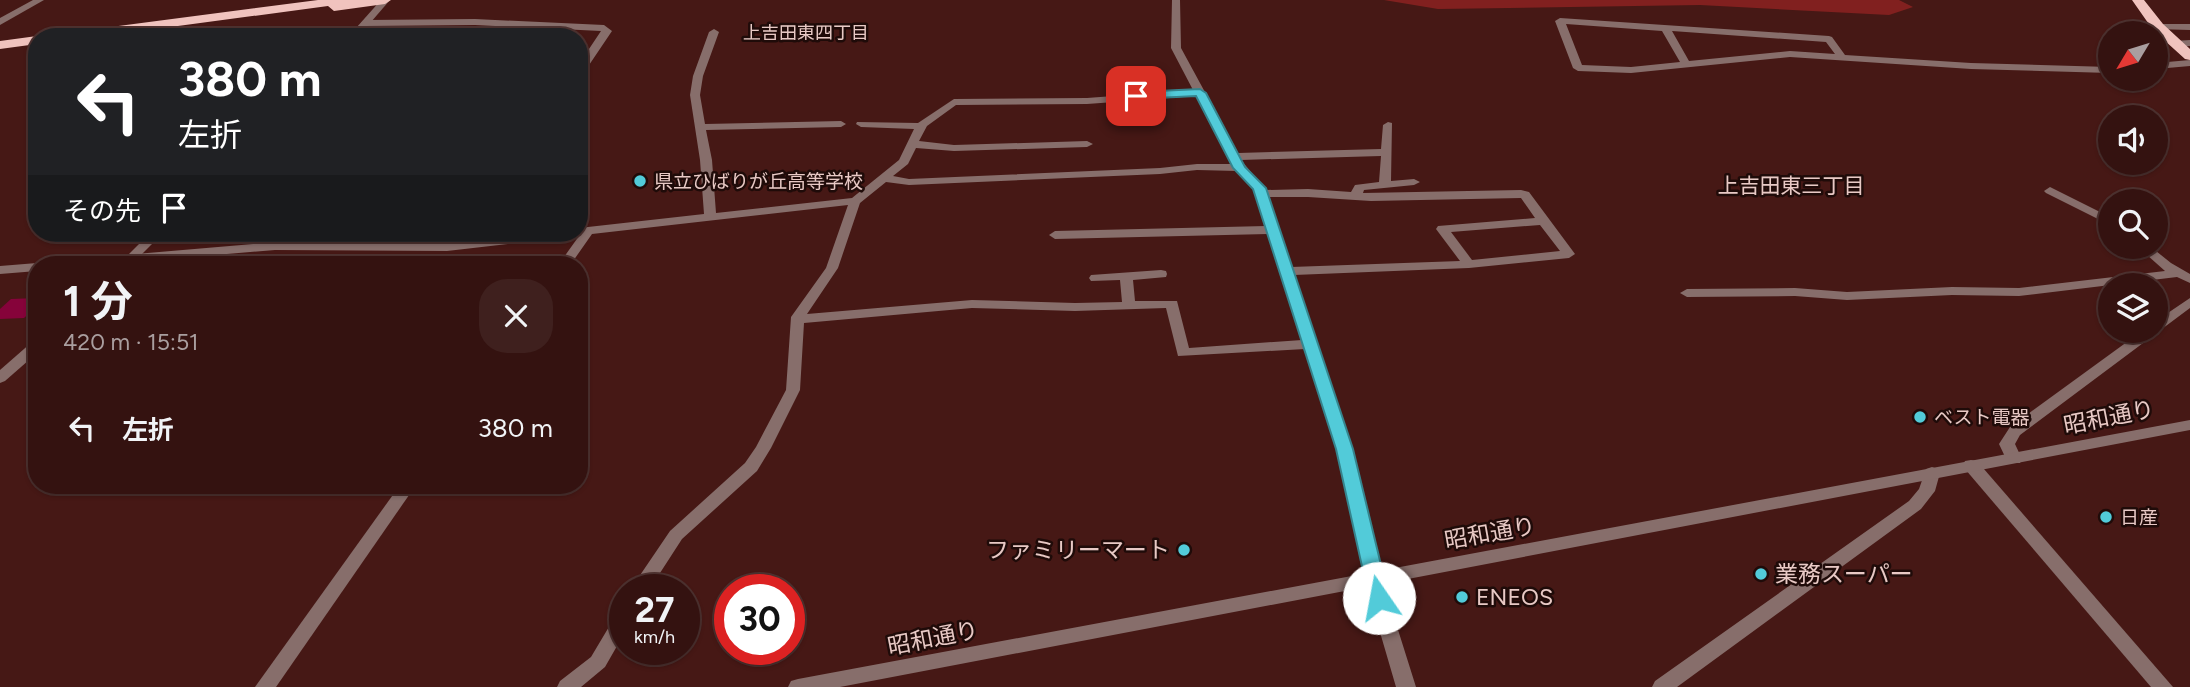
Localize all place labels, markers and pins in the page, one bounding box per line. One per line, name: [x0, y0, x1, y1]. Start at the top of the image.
pin: [1106, 66, 1166, 126]
place label: 県立ひばりが丘高等学校: [654, 170, 863, 193]
marker: 県立ひばりが丘高等学校: [632, 173, 648, 189]
place label: ベスト電器: [1934, 406, 2029, 429]
marker: ベスト電器: [1912, 409, 1928, 425]
place label: 日産: [2120, 506, 2158, 529]
marker: 日産: [2098, 509, 2114, 525]
place label: ファミリーマート: [986, 536, 1170, 564]
marker: ファミリーマート: [1176, 542, 1192, 558]
place label: 業務スーパー: [1775, 560, 1913, 588]
marker: 業務スーパー: [1753, 566, 1769, 582]
place label: ENEOS: [1476, 583, 1553, 611]
marker: ENEOS: [1454, 589, 1470, 605]

